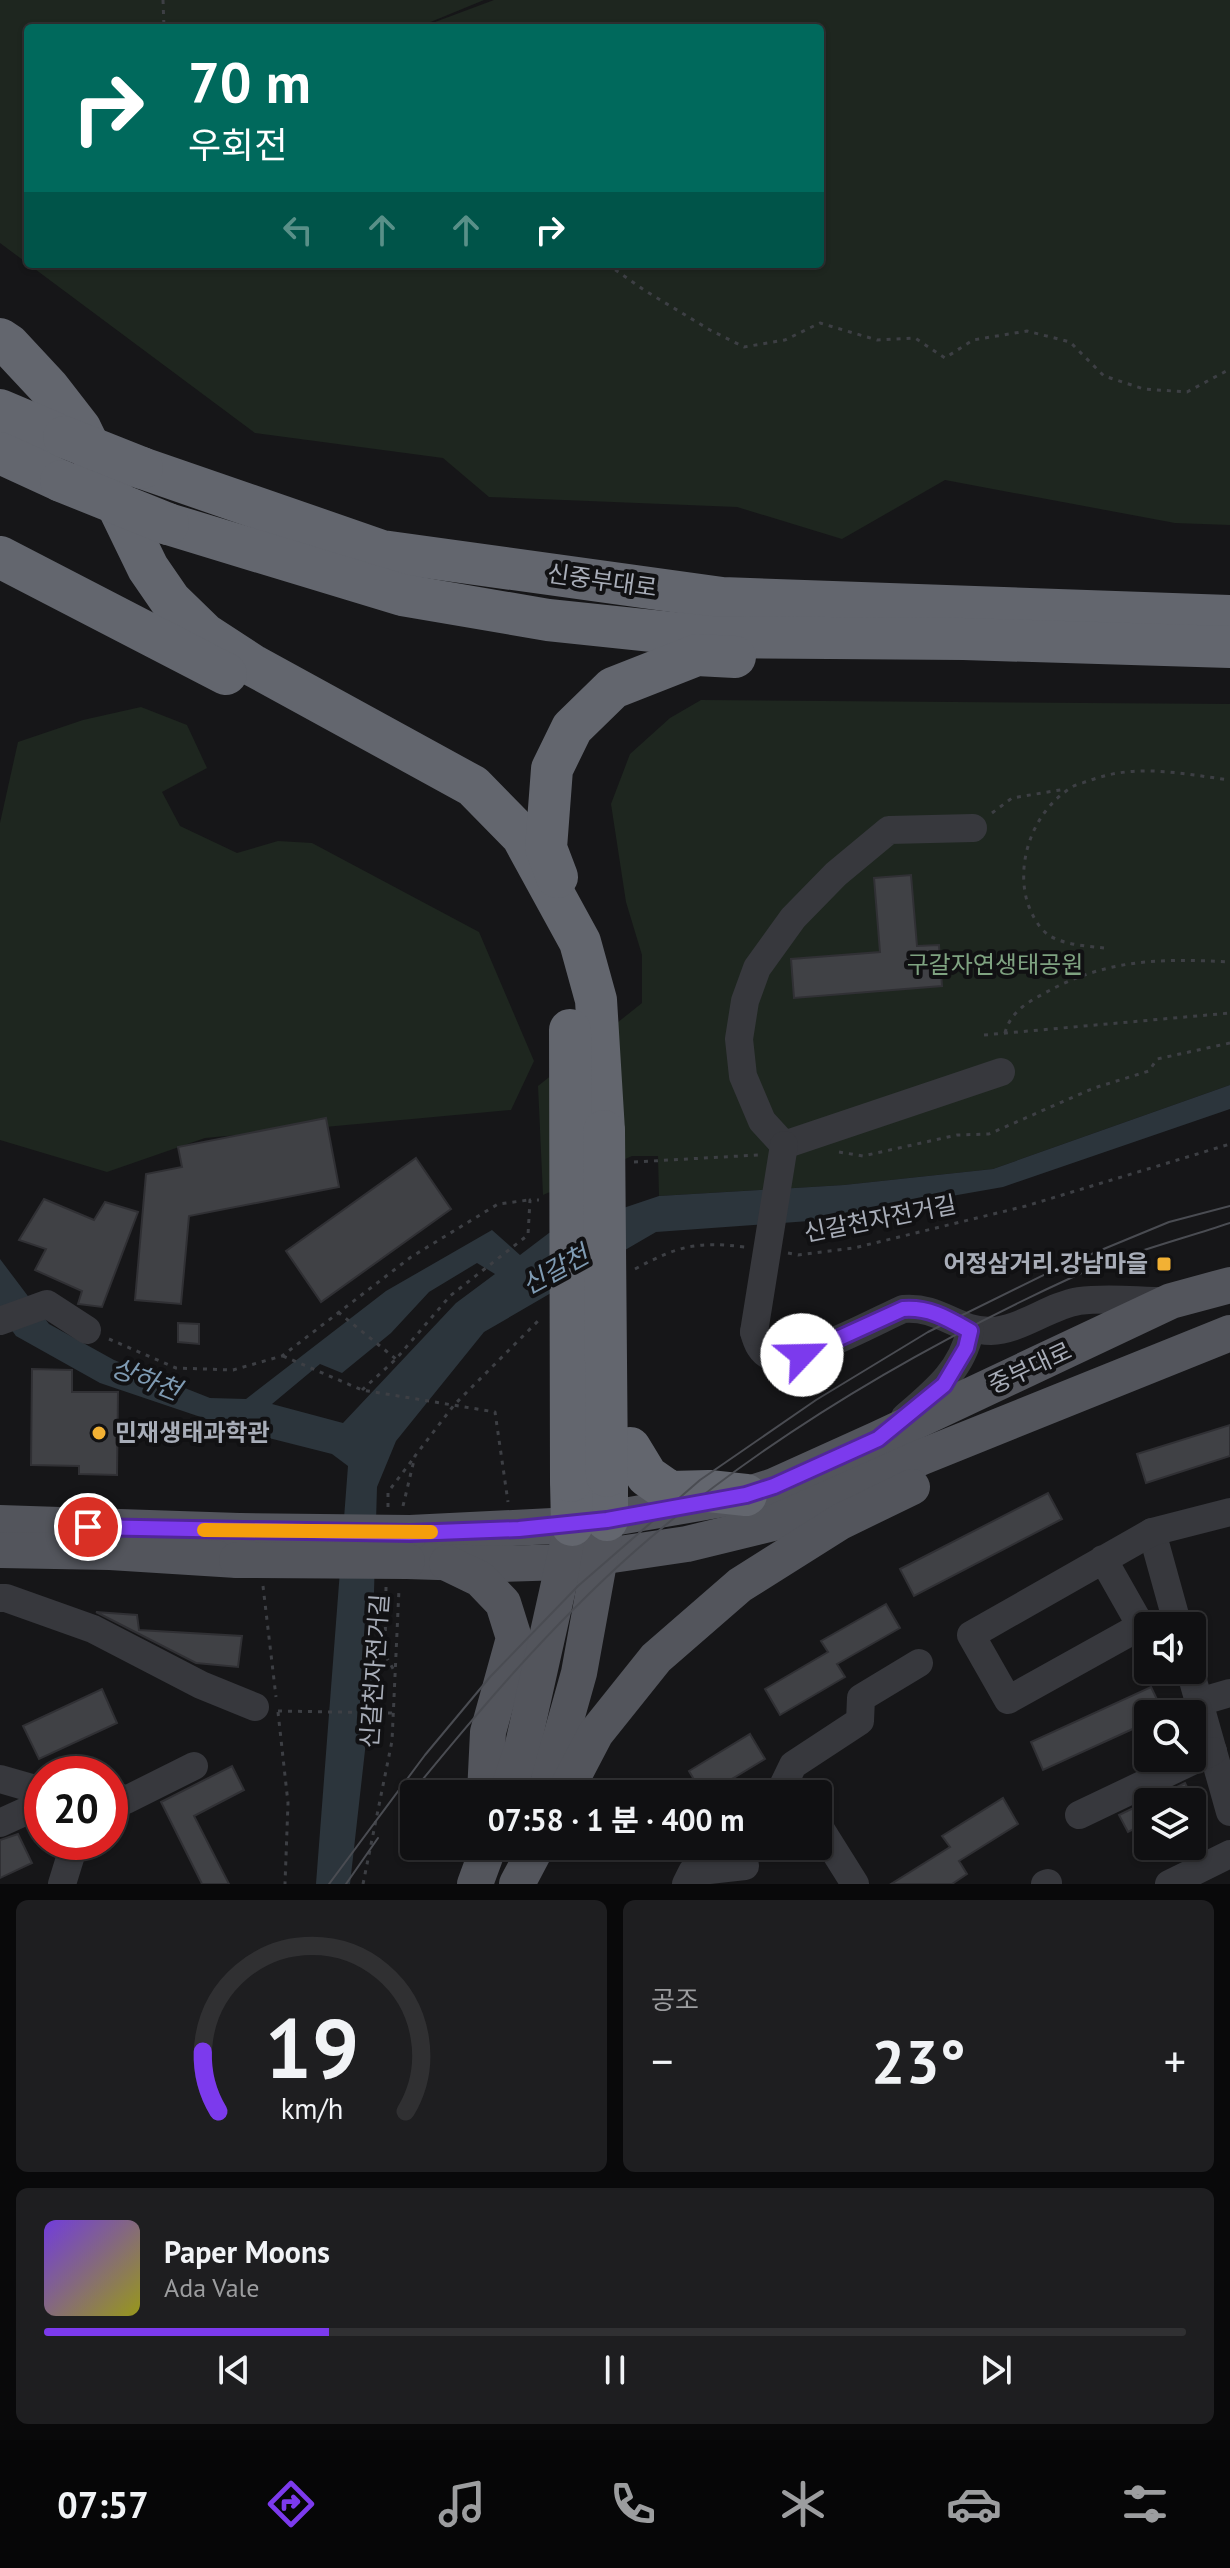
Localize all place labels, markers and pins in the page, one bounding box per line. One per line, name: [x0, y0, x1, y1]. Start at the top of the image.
place label: 어정삼거리.강남마을: [943, 1248, 1148, 1279]
marker: 어정삼거리.강남마을: [1155, 1255, 1173, 1273]
place label: 민재생태과학관: [115, 1417, 270, 1448]
marker: 민재생태과학관: [90, 1424, 108, 1442]
pin: [54, 1493, 122, 1561]

